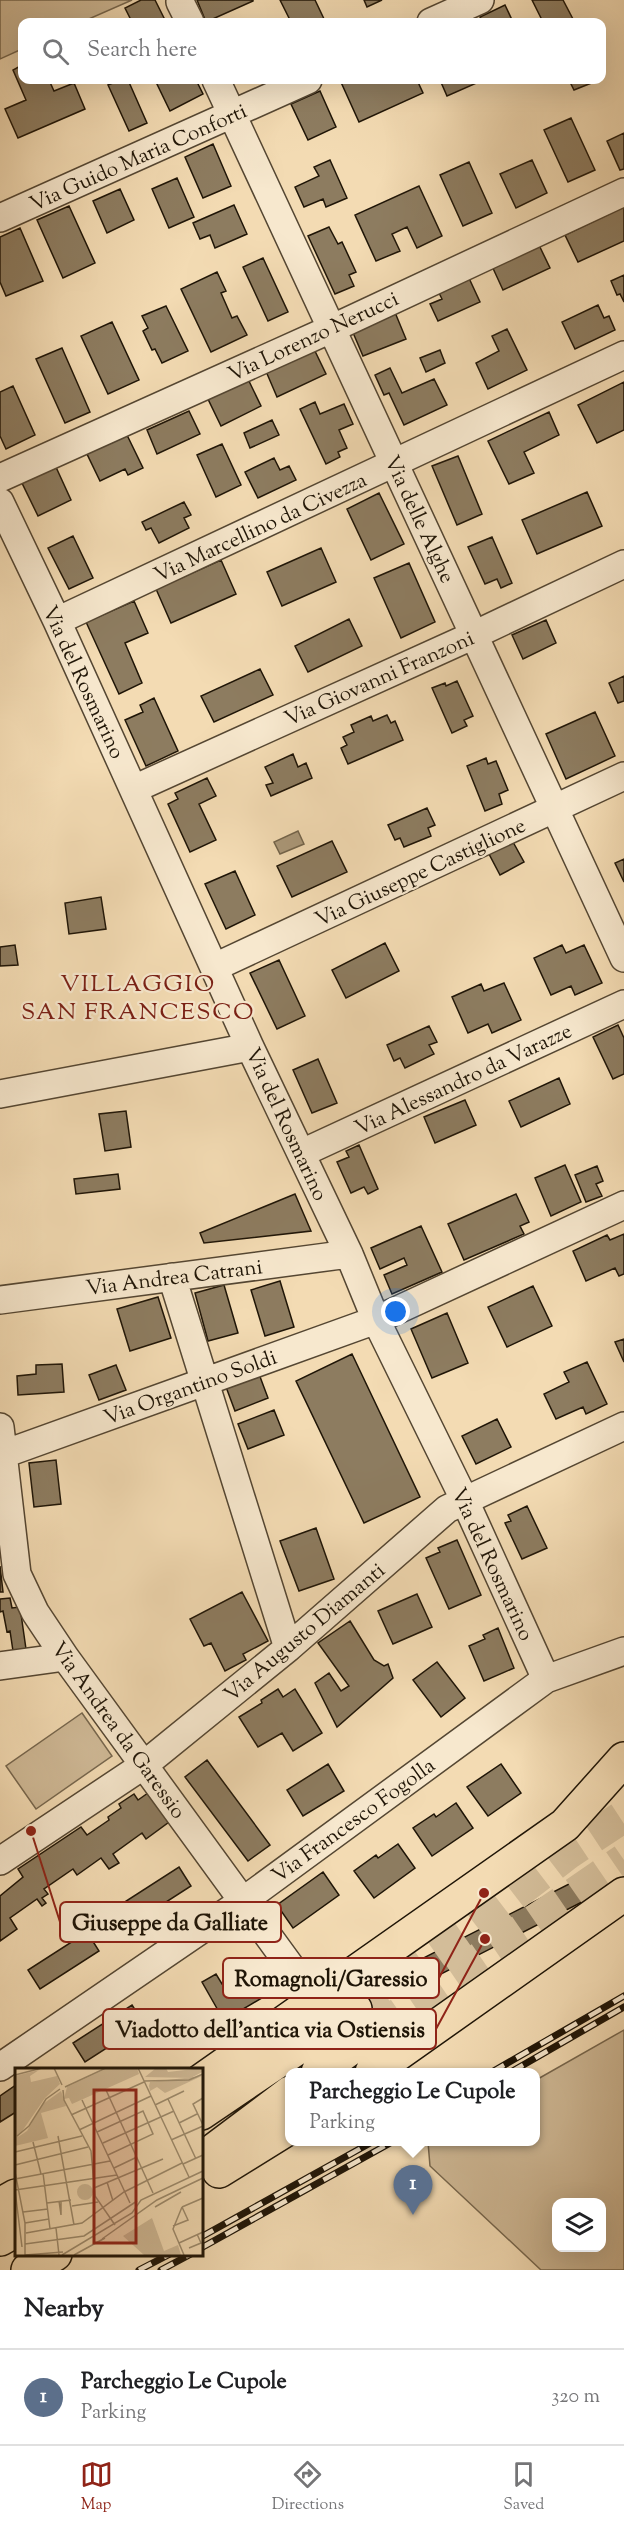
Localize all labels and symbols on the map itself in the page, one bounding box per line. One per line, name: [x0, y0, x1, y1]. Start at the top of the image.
street label: Via Guido Maria Conforti: [25, 97, 252, 220]
street label: Via Lorenzo Nerucci: [224, 285, 404, 391]
street label: Via delle Alghe: [375, 451, 461, 589]
street label: Via Marcellino da Civezza: [150, 466, 372, 591]
street label: Via del Rosmarino: [34, 601, 131, 764]
street label: Via Giovanni Franzoni: [280, 624, 479, 735]
street label: Via Giuseppe Castiglione: [311, 812, 531, 936]
district label: VILLAGGIO SAN FRANCESCO: [21, 968, 255, 1030]
street label: Via Alessandro da Varazze: [350, 1017, 577, 1144]
street label: Via del Rosmarino: [237, 1043, 334, 1206]
street label: Via Andrea Catrani: [84, 1253, 264, 1305]
your location: [381, 1297, 410, 1326]
street label: Via Organtino Soldi: [100, 1344, 282, 1434]
street label: Via del Rosmarino: [443, 1483, 540, 1646]
street label: Via Augusto Diamanti: [218, 1557, 393, 1710]
street label: Via Andrea da Garessio: [43, 1636, 192, 1826]
street label: Via Francesco Fogolla: [266, 1752, 442, 1891]
callout: Giuseppe da Galliate: [60, 1902, 281, 1942]
text: Giuseppe da Galliate: [72, 1909, 268, 1941]
callout: Romagnoli/Garessio: [223, 1958, 439, 1998]
text: Romagnoli/Garessio: [235, 1965, 427, 1997]
callout: Viadotto dell'antica via Ostiensis: [103, 2009, 436, 2049]
text: Viadotto dell'antica via Ostiensis: [115, 2016, 425, 2048]
inset map: [15, 2068, 202, 2255]
pin: 1: [394, 2166, 432, 2215]

